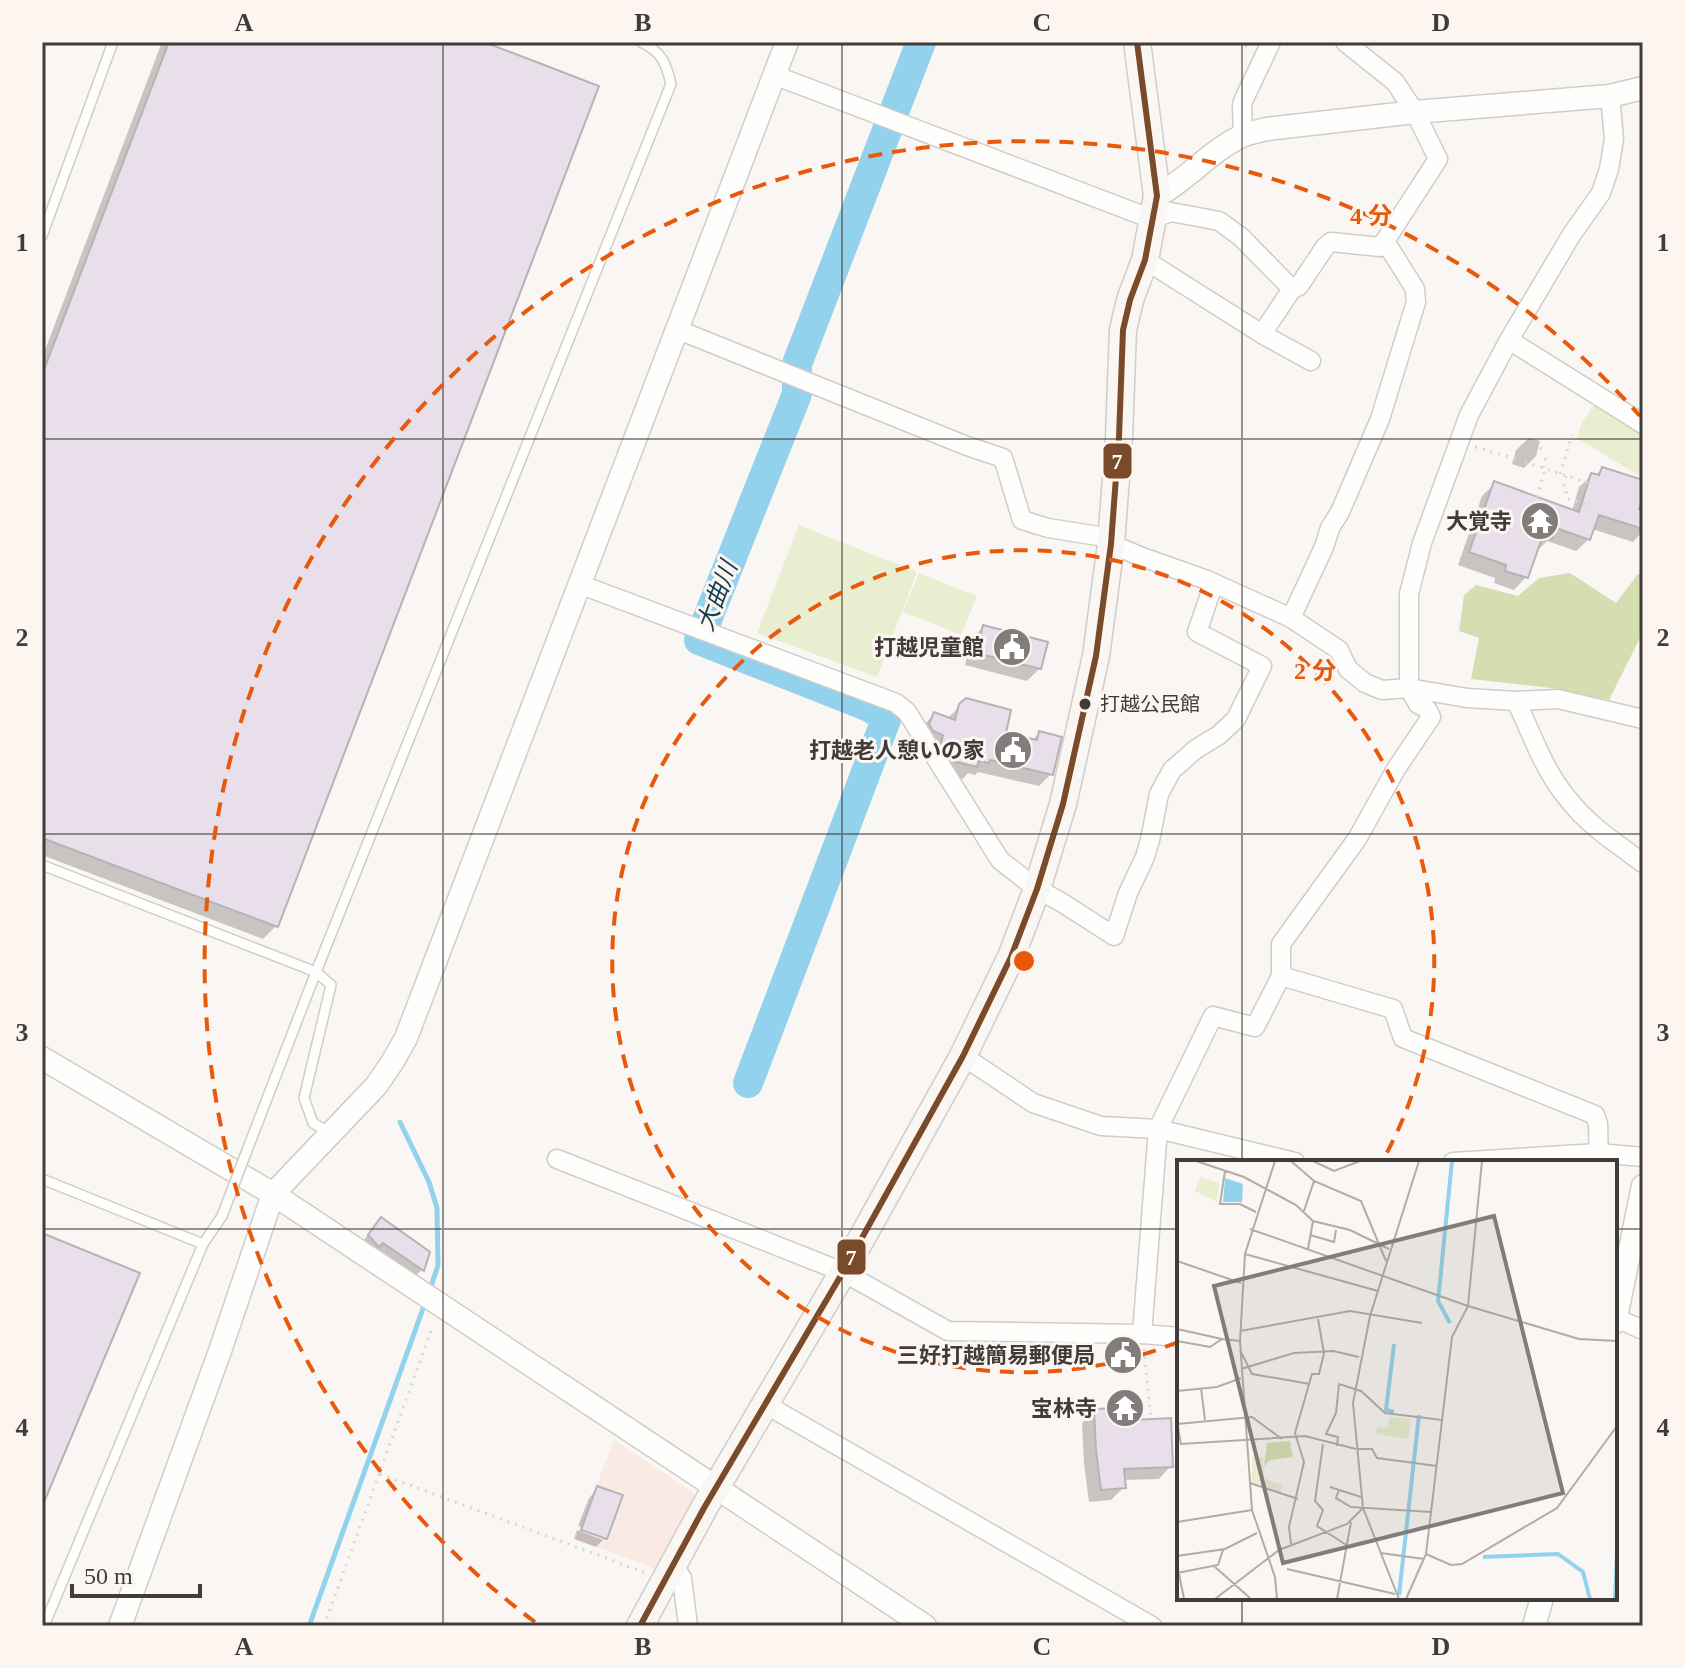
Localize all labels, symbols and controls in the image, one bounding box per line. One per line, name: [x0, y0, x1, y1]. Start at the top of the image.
text: A: [235, 8, 254, 37]
text: B: [634, 8, 652, 37]
text: C: [1033, 8, 1051, 37]
text: D: [1432, 8, 1450, 37]
text: 4 分: [1350, 203, 1392, 229]
text: 1: [16, 228, 29, 257]
text: 1: [1657, 228, 1670, 257]
line badge: 7: [1102, 442, 1133, 480]
text: 7: [1112, 449, 1123, 474]
temple icon: 大覚寺: [1519, 500, 1561, 542]
place label: 大覚寺: [1446, 509, 1512, 534]
water label: 大曲川: [692, 555, 743, 634]
text: 2: [16, 623, 29, 652]
text: 2: [1657, 623, 1670, 652]
public building icon: 打越児童館: [991, 626, 1033, 668]
place label: 打越児童館: [874, 635, 984, 660]
text: 2 分: [1294, 658, 1336, 684]
place label: 打越公民館: [1100, 693, 1200, 715]
marker: 打越公民館: [1077, 696, 1093, 712]
public building icon: 打越老人憩いの家: [992, 729, 1034, 771]
place label: 打越老人憩いの家: [809, 738, 985, 763]
centre of rings: [1010, 947, 1038, 975]
text: 3: [16, 1018, 29, 1047]
text: 3: [1657, 1018, 1670, 1047]
inset map: [1177, 1160, 1617, 1600]
line badge: 7: [836, 1238, 867, 1276]
text: 7: [846, 1245, 857, 1270]
public building icon: 三好打越簡易郵便局: [1102, 1334, 1144, 1376]
place label: 三好打越簡易郵便局: [897, 1343, 1095, 1368]
temple icon: 宝林寺: [1104, 1387, 1146, 1429]
place label: 宝林寺: [1031, 1396, 1097, 1421]
text: 4: [16, 1413, 29, 1442]
text: 4: [1657, 1413, 1670, 1442]
scale bar: [72, 1548, 200, 1598]
text: 50 m: [84, 1563, 133, 1589]
text: A: [235, 1632, 254, 1661]
text: B: [634, 1632, 652, 1661]
text: C: [1033, 1632, 1051, 1661]
text: D: [1432, 1632, 1450, 1661]

